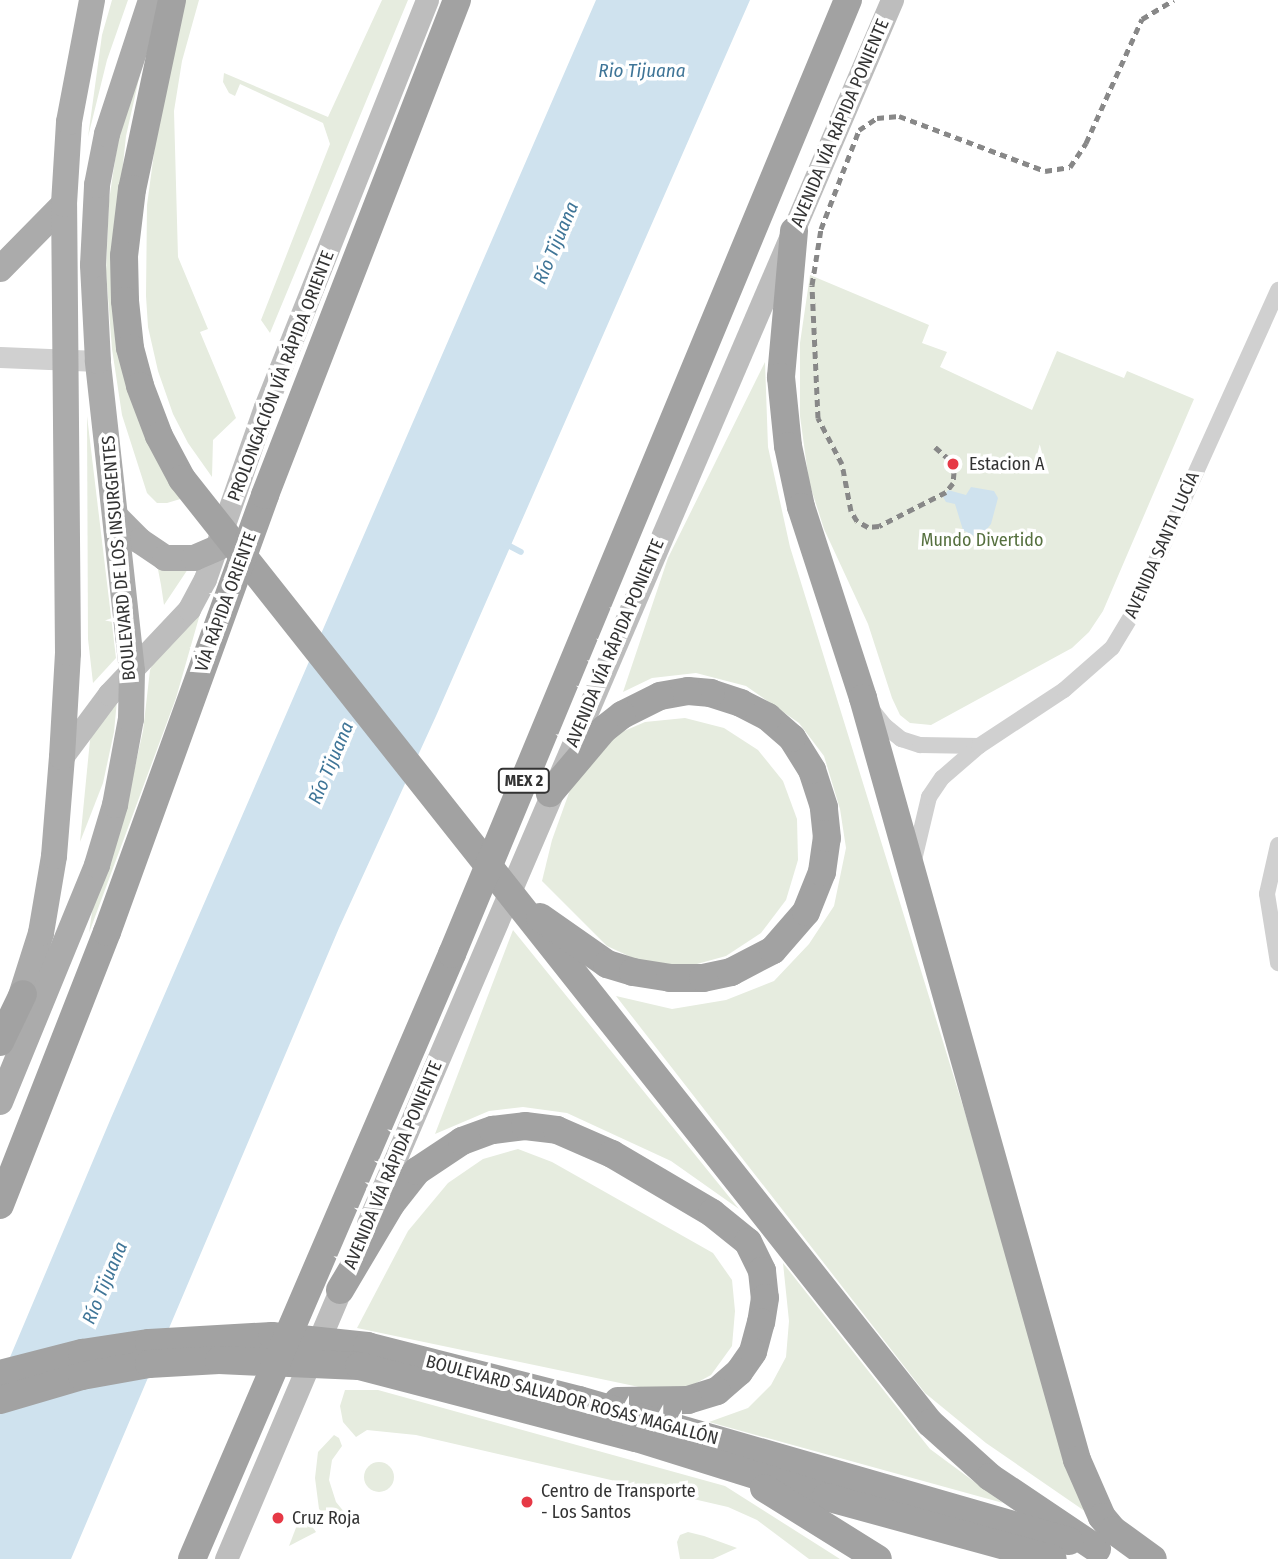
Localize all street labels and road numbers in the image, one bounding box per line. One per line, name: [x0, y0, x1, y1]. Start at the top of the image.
street label: AVENIDA VÍA RÁPIDA PONIENTE: [786, 16, 894, 230]
street label: PROLONGACIÓN VÍA RÁPIDA ORIENTE: [223, 248, 339, 504]
street label: BOULEVARD DE LOS INSURGENTES: [98, 435, 140, 681]
street label: AVENIDA SANTA LUCÍA: [1120, 468, 1204, 622]
street label: VÍA RÁPIDA ORIENTE: [191, 529, 261, 675]
street label: AVENIDA VÍA RÁPIDA PONIENTE: [561, 536, 669, 750]
road number: MEX 2: [498, 768, 550, 794]
street label: AVENIDA VÍA RÁPIDA PONIENTE: [339, 1058, 447, 1272]
street label: BOULEVARD SALVADOR ROSAS MAGALLÓN: [423, 1351, 721, 1449]

